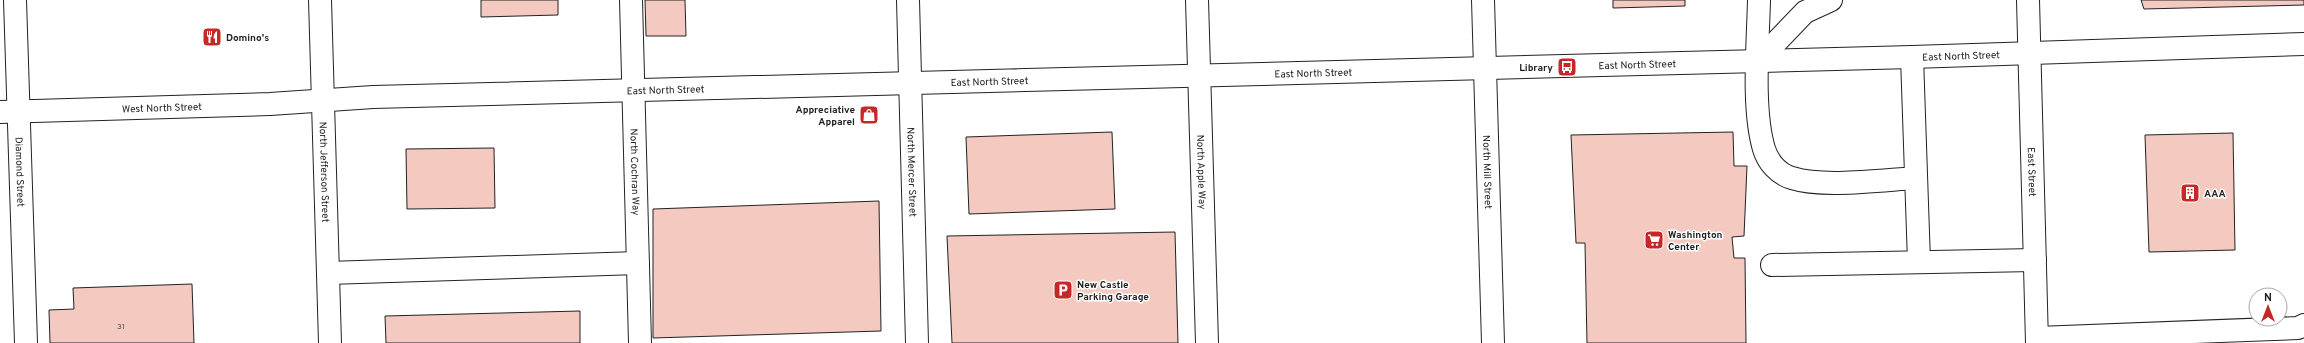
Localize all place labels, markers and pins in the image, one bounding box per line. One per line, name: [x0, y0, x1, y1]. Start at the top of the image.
restaurant icon: Domino's: [201, 26, 223, 48]
place label: Domino's: [226, 32, 269, 45]
bus stop icon: Library: [1556, 56, 1578, 78]
place label: Library: [1519, 62, 1553, 75]
place label: Appreciative Apparel: [796, 104, 855, 129]
shop icon: Appreciative Apparel: [858, 104, 880, 126]
building icon: AAA: [2179, 182, 2201, 204]
place label: AAA: [2204, 188, 2226, 201]
supermarket icon: Washington Center: [1643, 229, 1665, 251]
place label: Washington Center: [1668, 229, 1722, 254]
parking icon: New Castle Parking Garage: [1052, 279, 1074, 301]
place label: New Castle Parking Garage: [1077, 279, 1149, 304]

